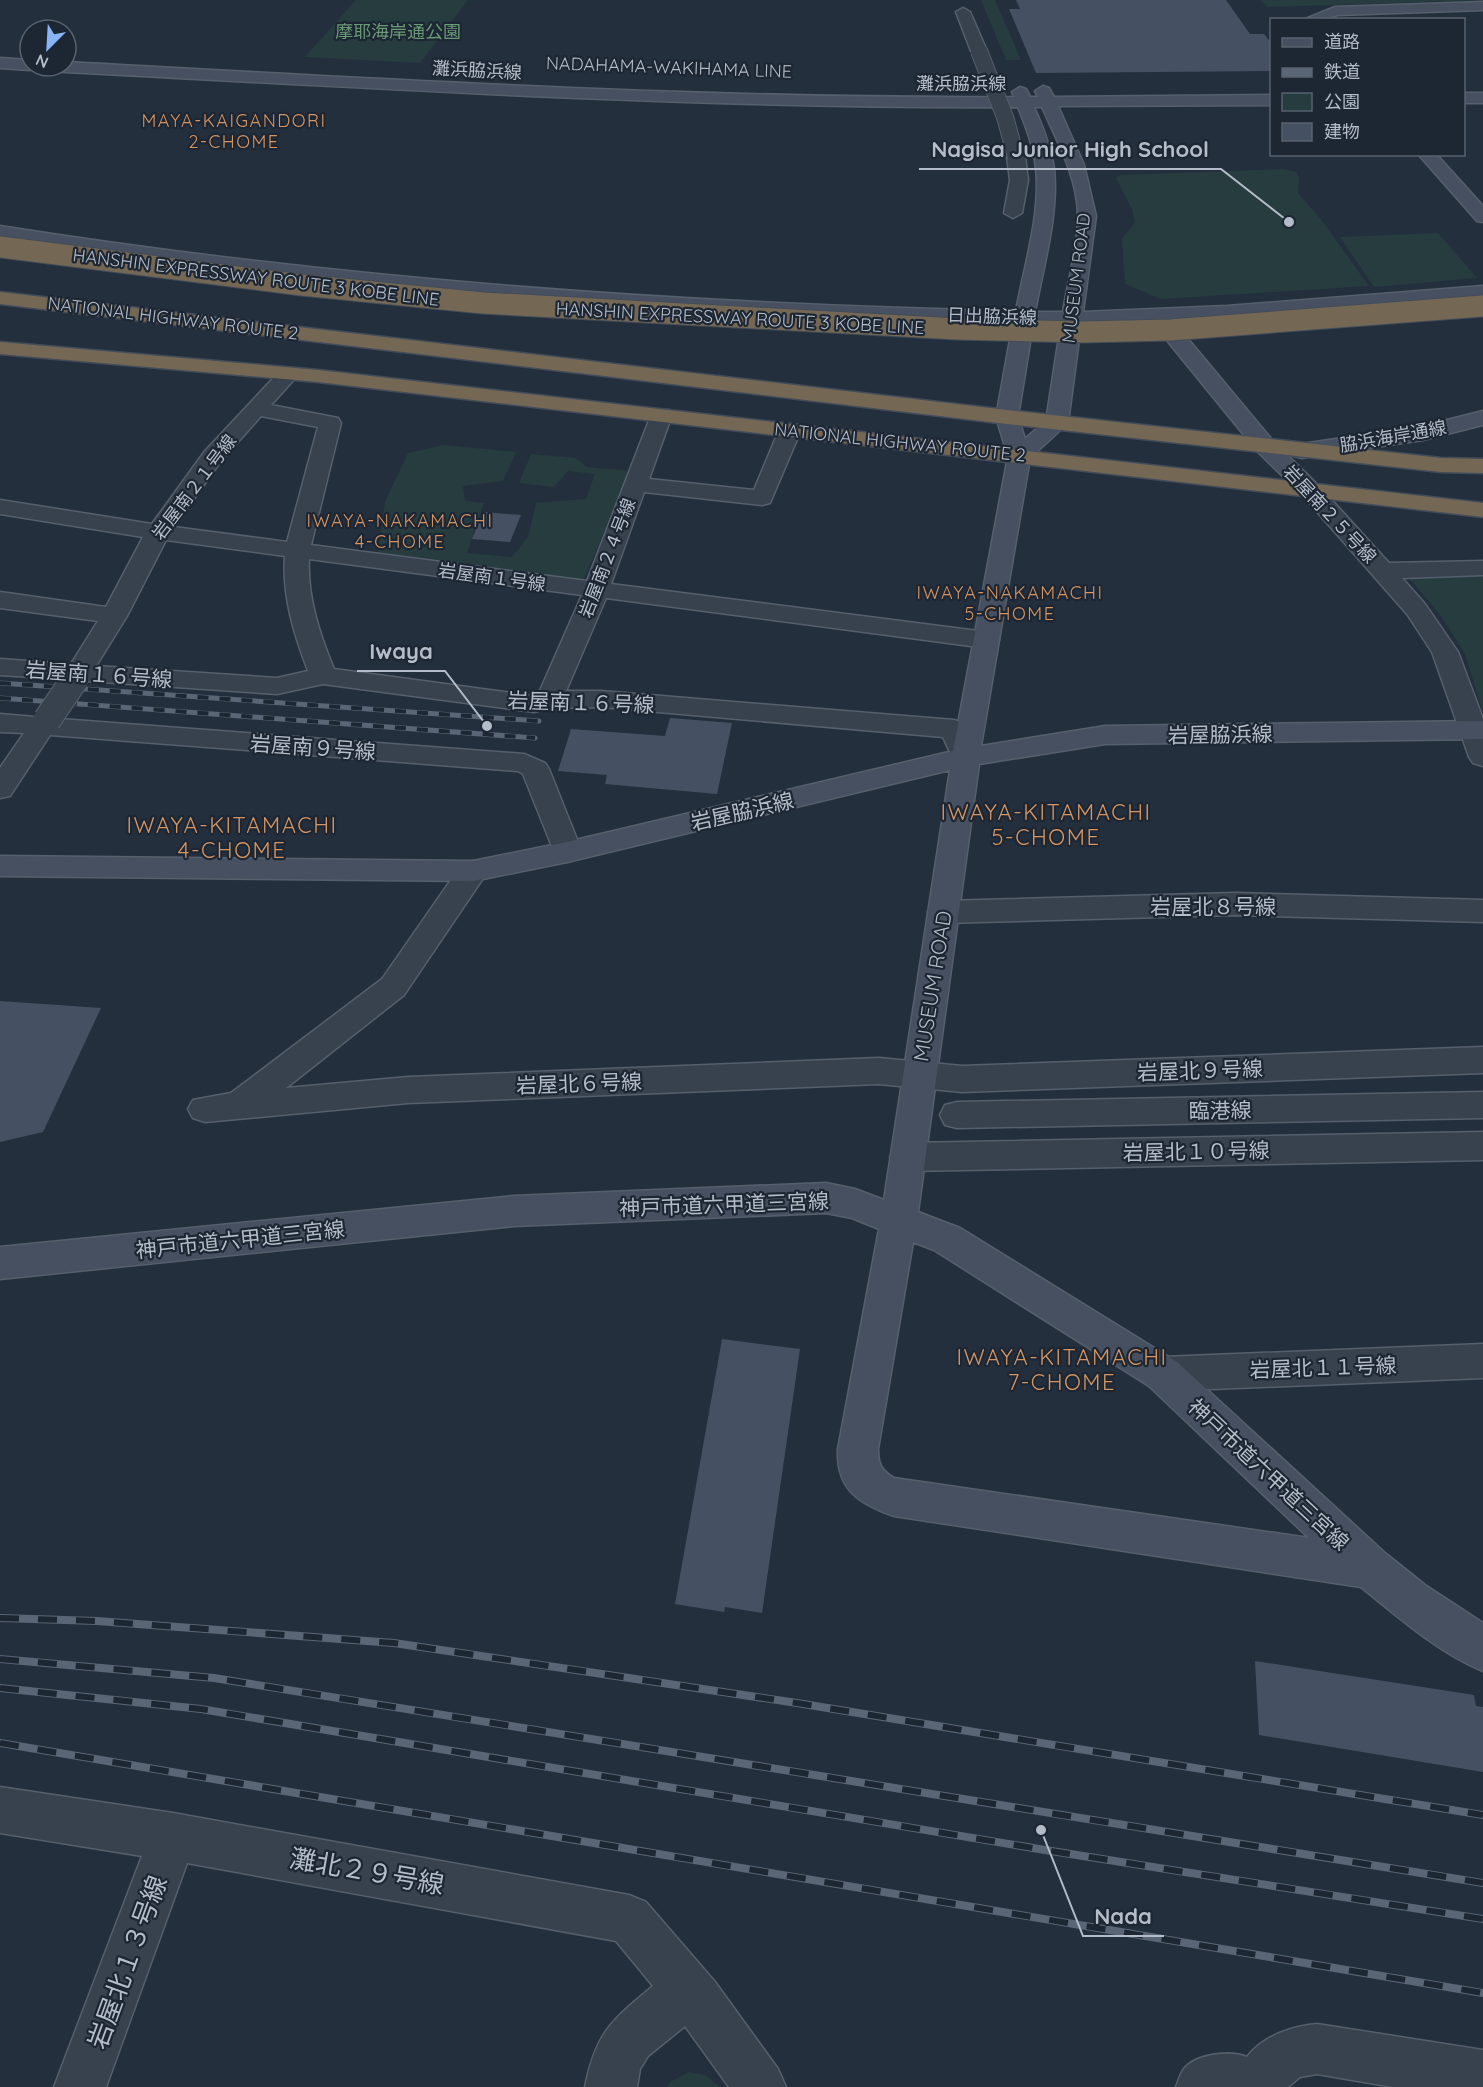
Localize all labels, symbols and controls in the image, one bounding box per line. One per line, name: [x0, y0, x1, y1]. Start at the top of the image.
north arrow: [18, 18, 78, 78]
legend: [1270, 18, 1465, 156]
park label: 摩耶海岸通公園: [335, 20, 461, 43]
text: 道路: [1324, 30, 1360, 53]
text: N: [32, 50, 51, 73]
street label: NADAHAMA-WAKIHAMA LINE: [546, 51, 792, 83]
street label: 灘浜脇浜線: [431, 56, 523, 84]
text: 鉄道: [1324, 60, 1360, 83]
street label: 灘浜脇浜線: [916, 72, 1006, 95]
text: 公園: [1324, 90, 1360, 113]
district label: MAYA-KAIGANDORI 2-CHOME: [141, 109, 327, 153]
text: 建物: [1324, 120, 1360, 143]
callout: Nagisa Junior High School: [919, 129, 1221, 169]
text: Nagisa Junior High School: [931, 135, 1209, 163]
street label: MUSEUM ROAD: [1057, 212, 1095, 344]
street label: HANSHIN EXPRESSWAY ROUTE 3 KOBE LINE: [71, 243, 441, 311]
street label: NATIONAL HIGHWAY ROUTE 2: [46, 291, 300, 345]
street label: HANSHIN EXPRESSWAY ROUTE 3 KOBE LINE: [555, 297, 925, 339]
street label: 日出脇浜線: [947, 303, 1037, 329]
street label: 脇浜海岸通線: [1338, 415, 1448, 457]
street label: NATIONAL HIGHWAY ROUTE 2: [773, 417, 1027, 467]
street label: 岩屋南２１号線: [147, 430, 241, 544]
street label: 岩屋南２５号線: [1279, 460, 1381, 568]
street label: 岩屋南２４号線: [574, 495, 640, 621]
district label: IWAYA-NAKAMACHI 4-CHOME: [306, 509, 494, 553]
street label: 岩屋南１号線: [437, 558, 547, 596]
district label: IWAYA-NAKAMACHI 5-CHOME: [916, 581, 1104, 625]
callout: Iwaya: [357, 631, 445, 671]
text: Iwaya: [369, 637, 433, 665]
street label: 岩屋南１６号線: [25, 656, 173, 692]
street label: 岩屋南１６号線: [507, 686, 655, 718]
street label: 岩屋脇浜線: [1167, 720, 1273, 748]
street label: 岩屋南９号線: [249, 730, 377, 764]
street label: 岩屋脇浜線: [688, 787, 796, 835]
district label: IWAYA-KITAMACHI 5-CHOME: [940, 798, 1152, 851]
district label: IWAYA-KITAMACHI 4-CHOME: [126, 811, 338, 864]
street label: 岩屋北８号線: [1150, 893, 1276, 919]
street label: MUSEUM ROAD: [907, 909, 957, 1063]
street label: 岩屋北９号線: [1137, 1055, 1263, 1085]
street label: 岩屋北６号線: [516, 1068, 642, 1098]
street label: 臨港線: [1188, 1096, 1252, 1124]
street label: 岩屋北１０号線: [1122, 1137, 1270, 1165]
street label: 神戸市道六甲道三宮線: [619, 1187, 829, 1221]
street label: 神戸市道六甲道三宮線: [134, 1215, 346, 1263]
district label: IWAYA-KITAMACHI 7-CHOME: [956, 1343, 1168, 1396]
street label: 岩屋北１１号線: [1249, 1351, 1397, 1383]
street label: 神戸市道六甲道三宮線: [1183, 1393, 1355, 1555]
street label: 灘北２９号線: [287, 1841, 447, 1901]
street label: 岩屋北１３号線: [80, 1871, 174, 2053]
callout: Nada: [1083, 1896, 1164, 1936]
text: Nada: [1094, 1902, 1152, 1930]

